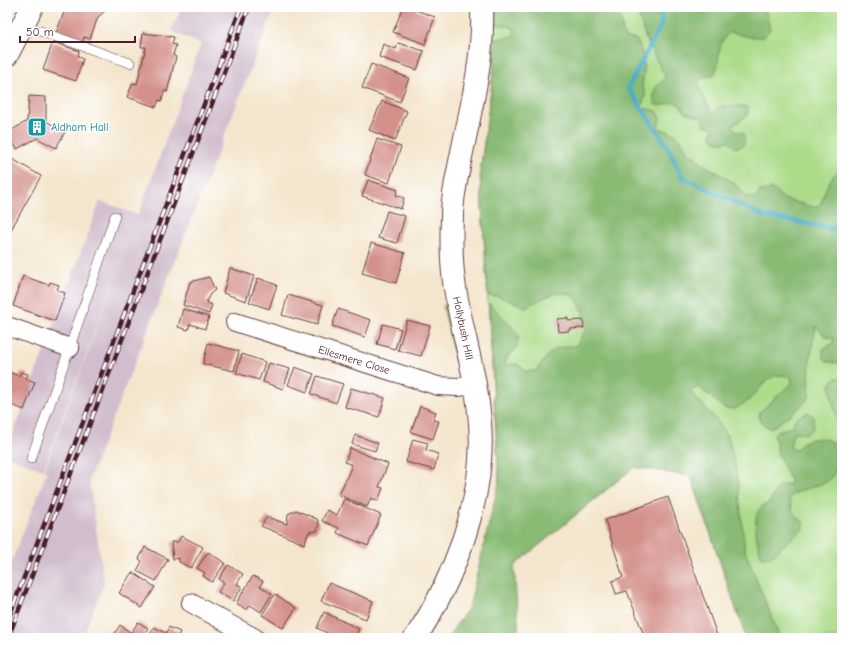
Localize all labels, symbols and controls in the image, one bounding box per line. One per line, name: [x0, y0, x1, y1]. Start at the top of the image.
scale bar: [20, 18, 135, 44]
text: 50 m: [26, 25, 54, 39]
building icon: Aldham Hall: [26, 116, 48, 138]
place label: Aldham Hall: [51, 121, 108, 134]
street label: Hollybush Hill: [450, 295, 476, 361]
street label: Ellesmere Close: [316, 343, 392, 377]

